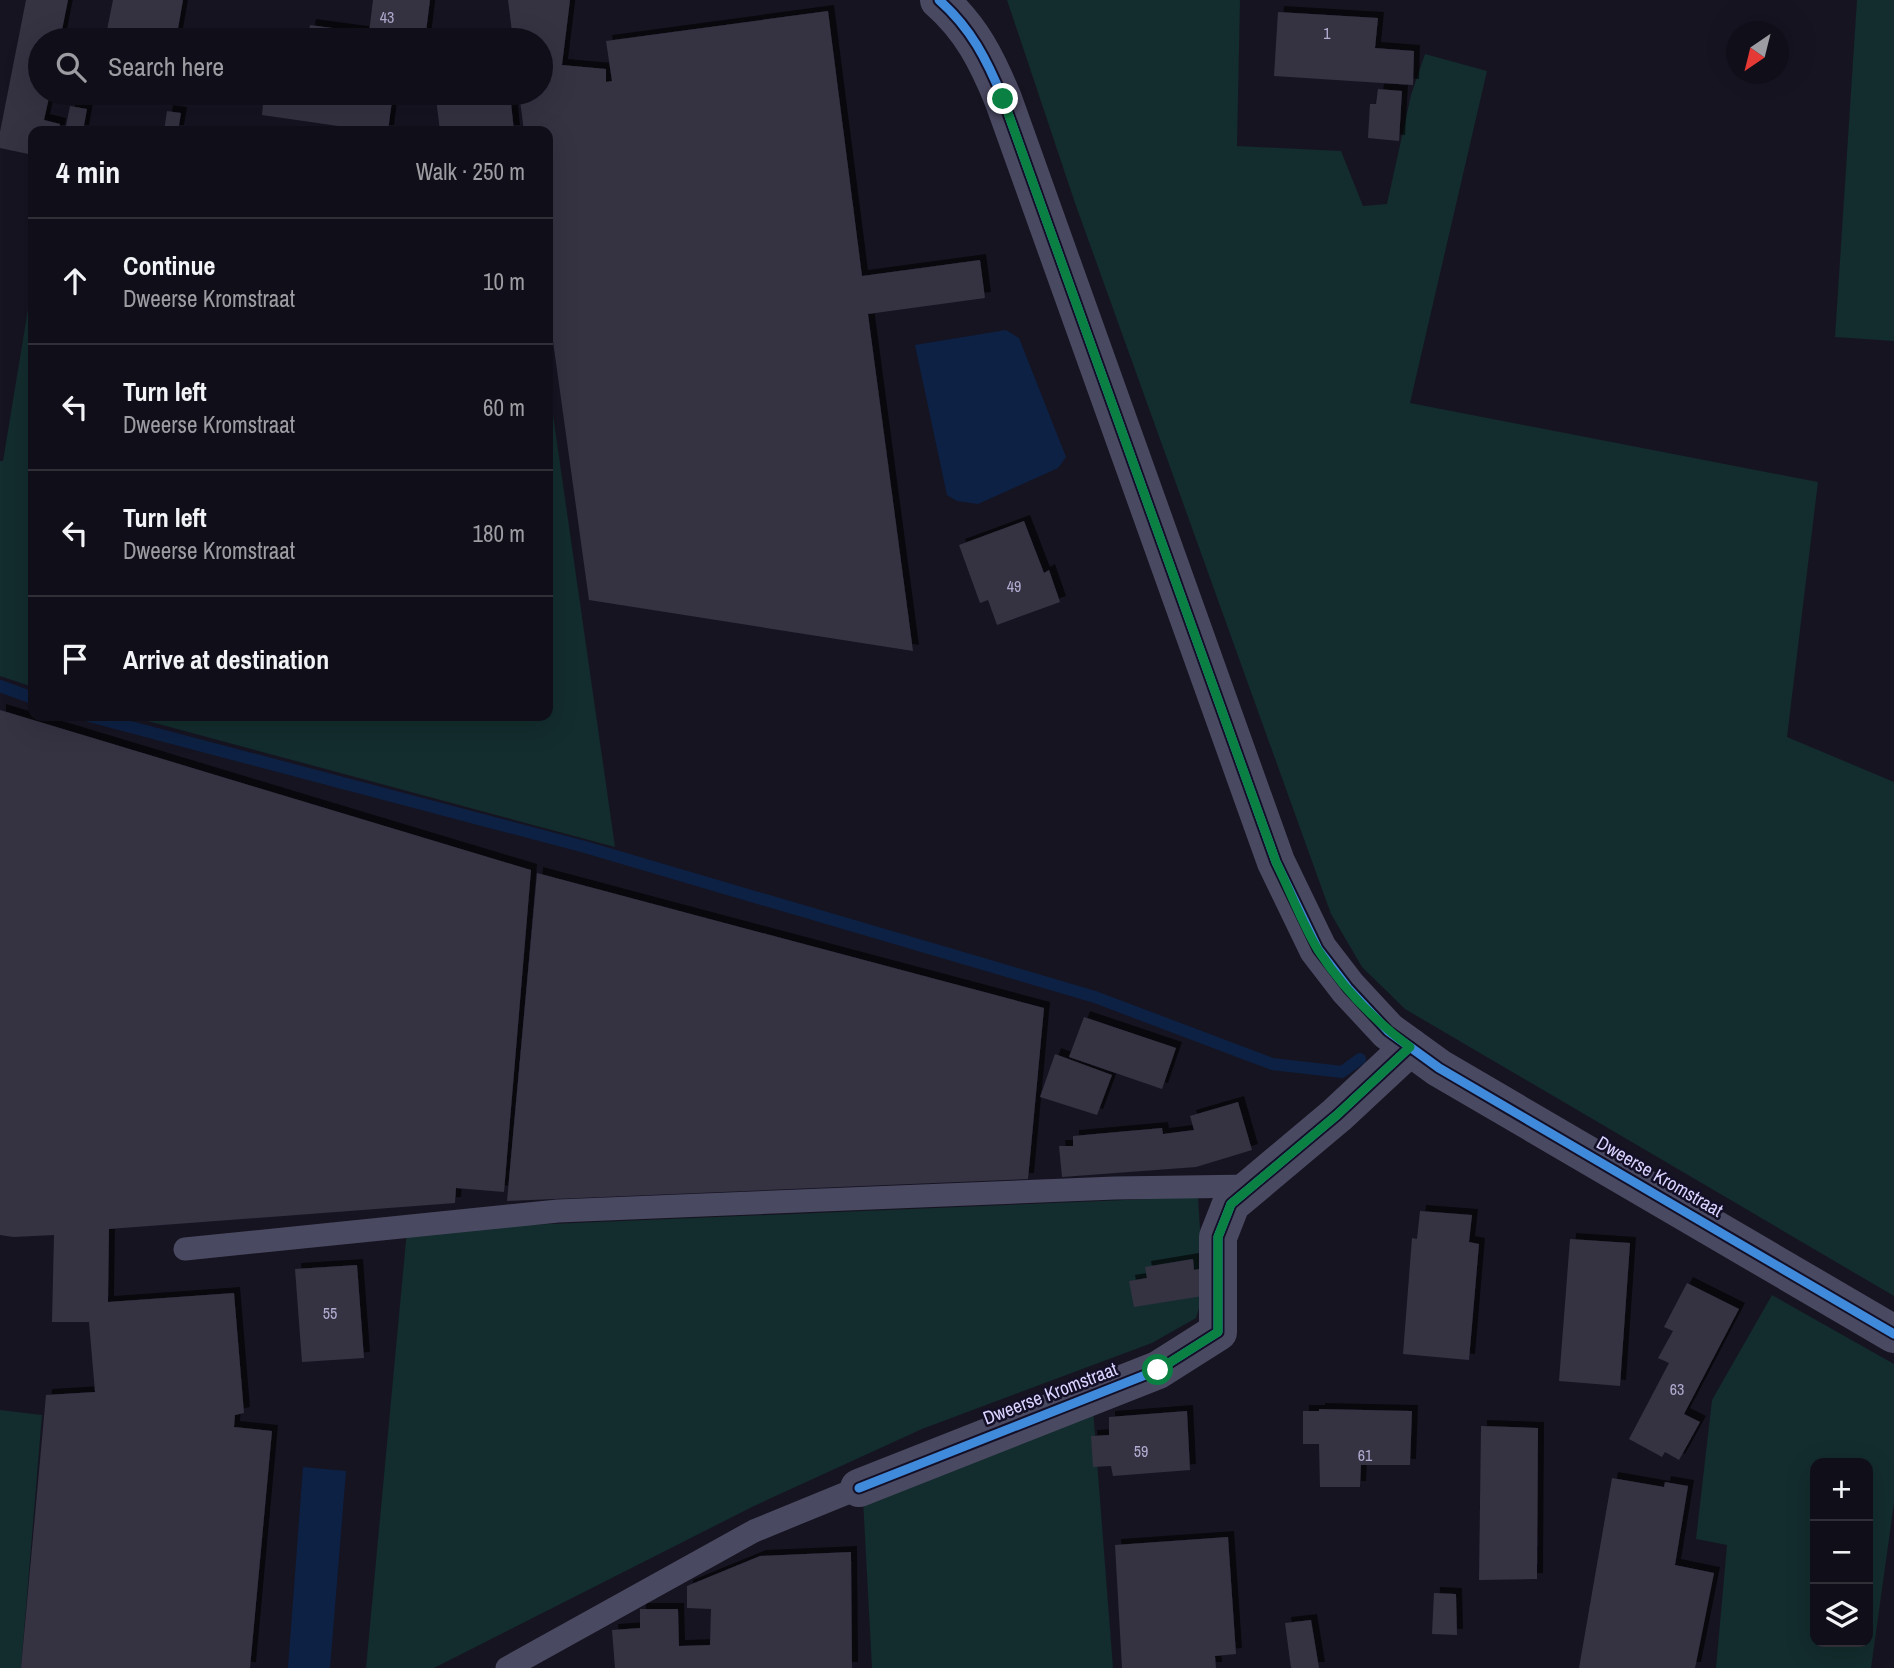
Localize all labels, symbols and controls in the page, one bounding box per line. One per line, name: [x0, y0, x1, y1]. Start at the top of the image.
house number: 43: [380, 6, 394, 28]
north arrow: [1726, 21, 1789, 84]
house number: 1: [1323, 22, 1331, 44]
search box: [28, 28, 553, 105]
icon: search: [52, 48, 90, 86]
text: Search here: [108, 49, 224, 84]
route end: [987, 83, 1018, 114]
text: 4 min: [56, 152, 120, 192]
text: Walk · 250 m: [416, 156, 525, 187]
text: Continue: [123, 248, 215, 283]
icon: ahead: [56, 262, 94, 300]
text: 10 m: [483, 266, 525, 297]
text: Dweerse Kromstraat: [123, 283, 295, 314]
text: Turn left: [123, 374, 207, 409]
icon: left: [56, 388, 94, 426]
text: 60 m: [483, 392, 525, 423]
text: Dweerse Kromstraat: [123, 409, 295, 440]
text: Turn left: [123, 500, 207, 535]
icon: left: [56, 514, 94, 552]
text: 180 m: [473, 518, 525, 549]
text: Dweerse Kromstraat: [123, 535, 295, 566]
house number: 49: [1007, 575, 1021, 597]
icon: arrive: [56, 640, 94, 678]
text: Arrive at destination: [123, 642, 329, 677]
street label: Dweerse Kromstraat: [1592, 1129, 1729, 1223]
house number: 55: [323, 1302, 337, 1324]
route start: [1142, 1354, 1173, 1385]
street label: Dweerse Kromstraat: [979, 1355, 1122, 1431]
house number: 63: [1670, 1378, 1684, 1400]
house number: 59: [1134, 1440, 1148, 1462]
house number: 61: [1358, 1444, 1373, 1466]
map controls: [1810, 1458, 1873, 1647]
button: +: [1810, 1458, 1873, 1521]
button: −: [1810, 1521, 1873, 1584]
button: layers: [1810, 1584, 1873, 1647]

